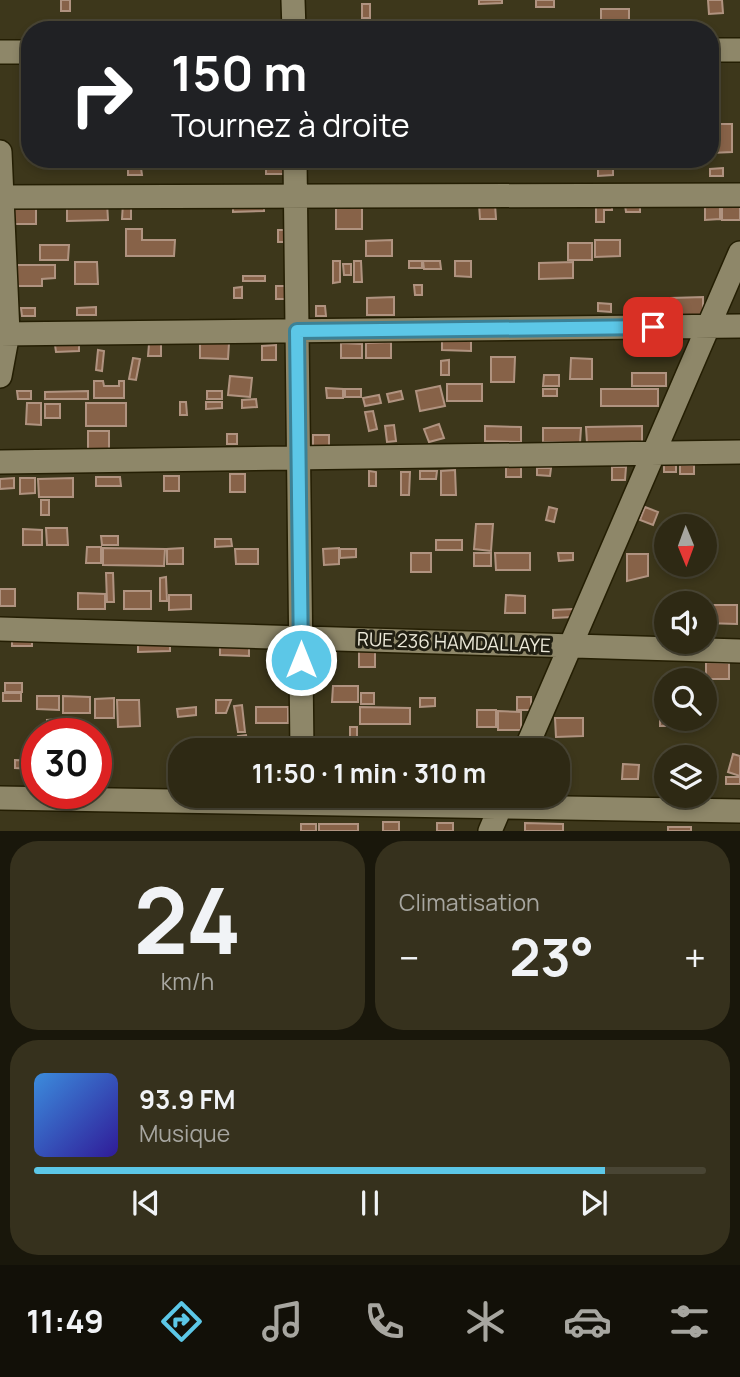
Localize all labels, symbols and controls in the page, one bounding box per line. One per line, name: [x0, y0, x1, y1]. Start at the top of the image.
text: 150 m: [171, 39, 307, 106]
icon: right: [56, 49, 147, 140]
text: Tournez à droite: [171, 103, 410, 147]
pin: [623, 297, 683, 357]
icon: arrive: [634, 308, 672, 346]
north arrow: [654, 514, 718, 578]
map controls: [654, 514, 717, 808]
button: sound: [654, 591, 717, 654]
position arrow: [264, 623, 338, 697]
street label: RUE 236 HAMDALLAYE: [357, 626, 551, 658]
button: search: [654, 668, 717, 731]
speed limit sign: 30: [21, 718, 112, 809]
button: layers: [654, 745, 717, 808]
text: 11:50 · 1 min · 310 m: [252, 755, 486, 791]
text: 24: [134, 857, 241, 981]
text: Climatisation: [399, 886, 540, 918]
text: 23°: [510, 921, 594, 992]
text: −: [399, 931, 420, 983]
text: +: [684, 931, 706, 983]
text: km/h: [161, 965, 214, 997]
text: 93.9 FM: [139, 1081, 235, 1117]
text: Musique: [139, 1117, 230, 1149]
icon: previous: [127, 1184, 165, 1222]
icon: pause: [351, 1184, 389, 1222]
icon: next: [575, 1184, 613, 1222]
icon: directions: [157, 1297, 206, 1346]
icon: music: [258, 1297, 307, 1346]
icon: phone: [360, 1297, 409, 1346]
icon: climate: [461, 1297, 510, 1346]
icon: car: [563, 1297, 612, 1346]
icon: filters: [665, 1297, 714, 1346]
text: 11:49: [26, 1299, 104, 1343]

